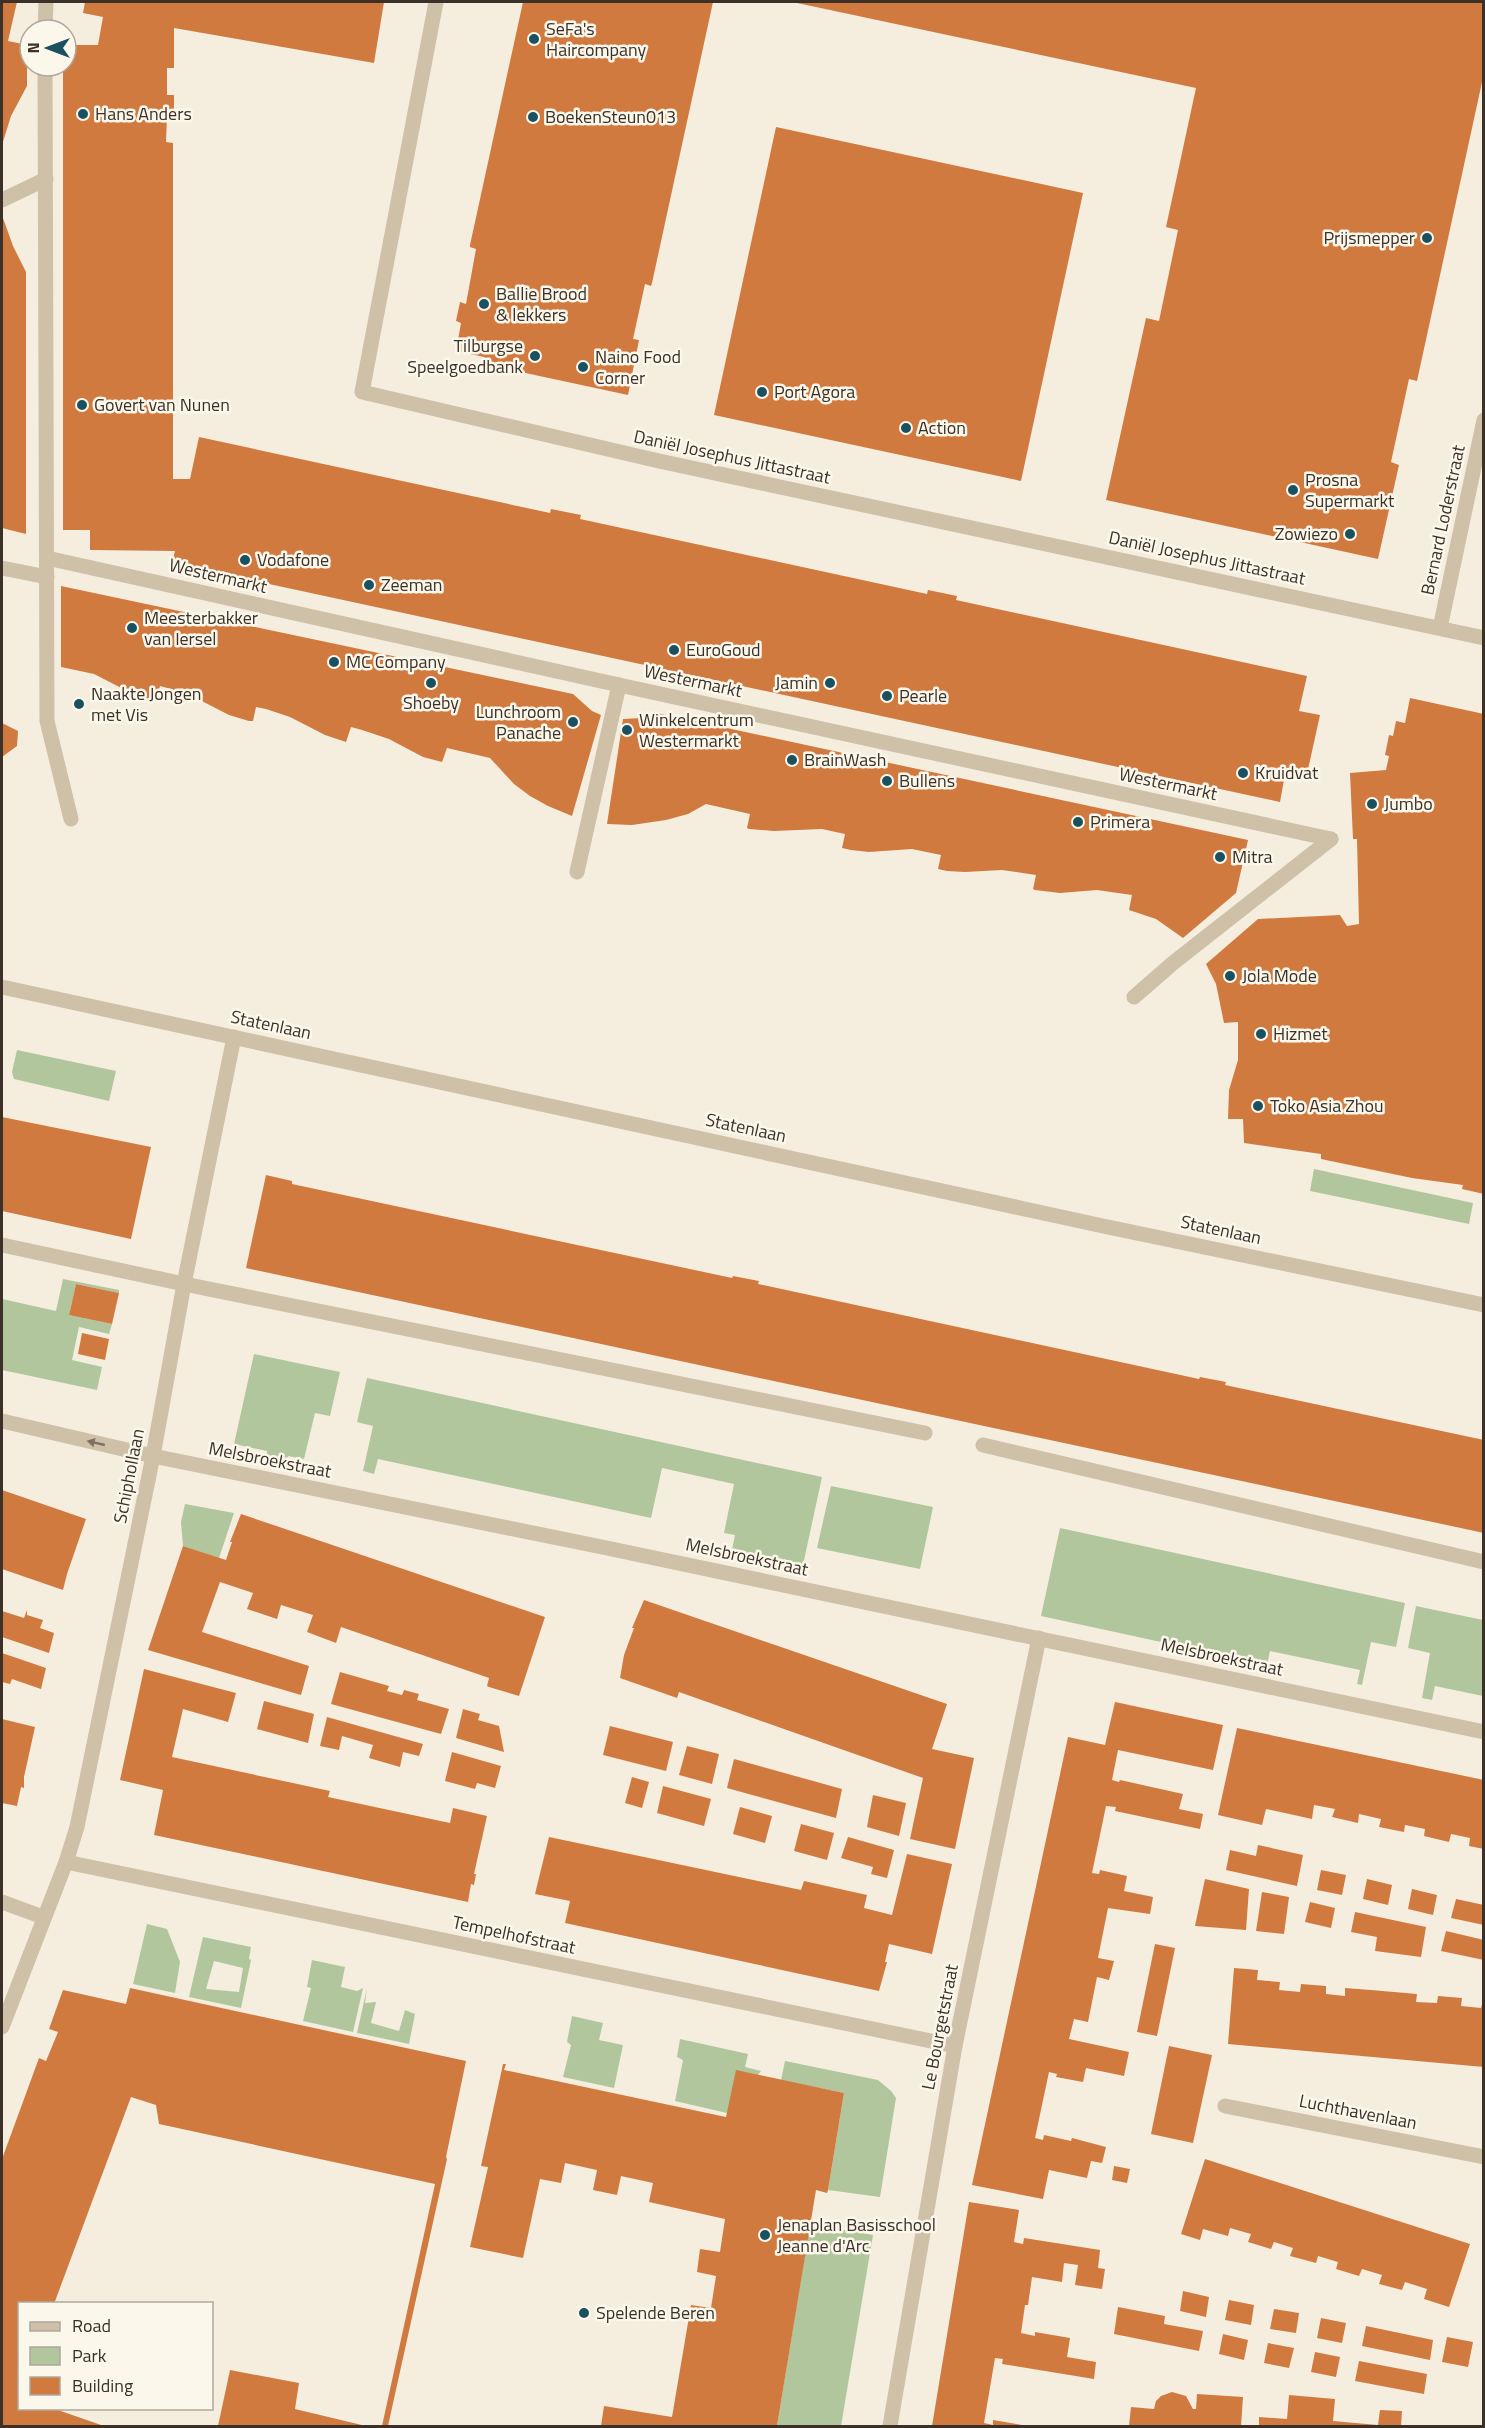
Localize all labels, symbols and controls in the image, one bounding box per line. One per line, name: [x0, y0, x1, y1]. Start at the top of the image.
place label: SeFa's Haircompany: [546, 15, 647, 63]
north arrow: [18, 18, 78, 78]
marker: SeFa's Haircompany: [527, 32, 541, 46]
text: N: [21, 42, 45, 54]
place label: Hans Anders: [95, 100, 192, 127]
place label: BoekenSteun013: [545, 103, 676, 130]
marker: Hans Anders: [76, 107, 90, 121]
marker: BoekenSteun013: [526, 110, 540, 124]
place label: Prijsmepper: [1323, 224, 1415, 251]
marker: Prijsmepper: [1420, 231, 1434, 245]
place label: Ballie Brood & lekkers: [496, 280, 587, 328]
marker: Ballie Brood & lekkers: [477, 297, 491, 311]
place label: Tilburgse Speelgoedbank: [407, 332, 523, 380]
place label: Naino Food Corner: [595, 343, 681, 391]
marker: Tilburgse Speelgoedbank: [528, 349, 542, 363]
marker: Naino Food Corner: [576, 360, 590, 374]
place label: Port Agora: [774, 378, 855, 405]
marker: Port Agora: [755, 385, 769, 399]
place label: Govert van Nunen: [94, 391, 230, 418]
marker: Govert van Nunen: [75, 398, 89, 412]
place label: Action: [918, 414, 966, 441]
marker: Action: [899, 421, 913, 435]
street label: Daniël Josephus Jittastraat: [631, 422, 834, 491]
street label: Bernard Loderstraat: [1413, 442, 1472, 597]
place label: Prosna Supermarkt: [1305, 466, 1395, 514]
marker: Prosna Supermarkt: [1286, 483, 1300, 497]
place label: Zowiezo: [1275, 520, 1338, 547]
street label: Daniël Josephus Jittastraat: [1106, 523, 1309, 592]
marker: Zowiezo: [1343, 527, 1357, 541]
place label: Vodafone: [257, 546, 329, 573]
street label: Westermarkt: [166, 551, 270, 600]
marker: Vodafone: [238, 553, 252, 567]
place label: Zeeman: [381, 571, 442, 598]
marker: Zeeman: [362, 578, 376, 592]
place label: Meesterbakker van Iersel: [144, 604, 258, 652]
marker: Meesterbakker van Iersel: [125, 621, 139, 635]
place label: EuroGoud: [686, 636, 761, 663]
marker: EuroGoud: [667, 643, 681, 657]
place label: MC Company: [346, 648, 446, 675]
marker: MC Company: [327, 655, 341, 669]
street label: Westermarkt: [641, 657, 745, 704]
place label: Jamin: [775, 669, 818, 696]
marker: Shoeby: [424, 676, 438, 690]
marker: Jamin: [823, 676, 837, 690]
place label: Naakte Jongen met Vis: [91, 680, 201, 728]
place label: Pearle: [899, 682, 947, 709]
place label: Shoeby: [403, 689, 459, 716]
marker: Pearle: [880, 689, 894, 703]
marker: Naakte Jongen met Vis: [72, 697, 86, 711]
place label: Lunchroom Panache: [476, 698, 561, 746]
place label: Winkelcentrum Westermarkt: [639, 706, 754, 754]
marker: Lunchroom Panache: [566, 715, 580, 729]
marker: Winkelcentrum Westermarkt: [620, 723, 634, 737]
place label: BrainWash: [804, 746, 886, 773]
marker: BrainWash: [785, 753, 799, 767]
place label: Kruidvat: [1255, 759, 1319, 786]
street label: Westermarkt: [1116, 760, 1220, 807]
marker: Kruidvat: [1236, 766, 1250, 780]
place label: Bullens: [899, 767, 955, 794]
marker: Bullens: [880, 774, 894, 788]
place label: Jumbo: [1384, 790, 1433, 817]
marker: Jumbo: [1365, 797, 1379, 811]
place label: Primera: [1090, 808, 1150, 835]
marker: Primera: [1071, 815, 1085, 829]
place label: Mitra: [1232, 843, 1273, 870]
marker: Mitra: [1213, 850, 1227, 864]
place label: Jola Mode: [1242, 962, 1317, 989]
marker: Jola Mode: [1223, 969, 1237, 983]
street label: Statenlaan: [228, 1003, 314, 1046]
place label: Hizmet: [1273, 1020, 1328, 1047]
marker: Hizmet: [1254, 1027, 1268, 1041]
place label: Toko Asia Zhou: [1270, 1092, 1384, 1119]
marker: Toko Asia Zhou: [1251, 1099, 1265, 1113]
street label: Statenlaan: [703, 1106, 789, 1149]
street label: Statenlaan: [1178, 1208, 1264, 1251]
street label: Schiphollaan: [106, 1426, 151, 1526]
street label: Melsbroekstraat: [206, 1434, 335, 1485]
one-way arrow: [87, 1437, 105, 1447]
street label: Melsbroekstraat: [683, 1530, 812, 1583]
street label: Melsbroekstraat: [1158, 1630, 1287, 1683]
street label: Tempelhofstraat: [450, 1908, 579, 1961]
street label: Le Bourgetstraat: [914, 1961, 965, 2092]
street label: Luchthavenlaan: [1297, 2087, 1419, 2136]
place label: Jenaplan Basisschool Jeanne d'Arc: [777, 2211, 936, 2259]
marker: Jenaplan Basisschool Jeanne d'Arc: [758, 2228, 772, 2242]
place label: Spelende Beren: [596, 2299, 715, 2326]
legend: [18, 2302, 213, 2410]
marker: Spelende Beren: [577, 2306, 591, 2320]
text: Road: [72, 2312, 111, 2339]
text: Park: [72, 2342, 107, 2369]
text: Building: [72, 2372, 133, 2399]

